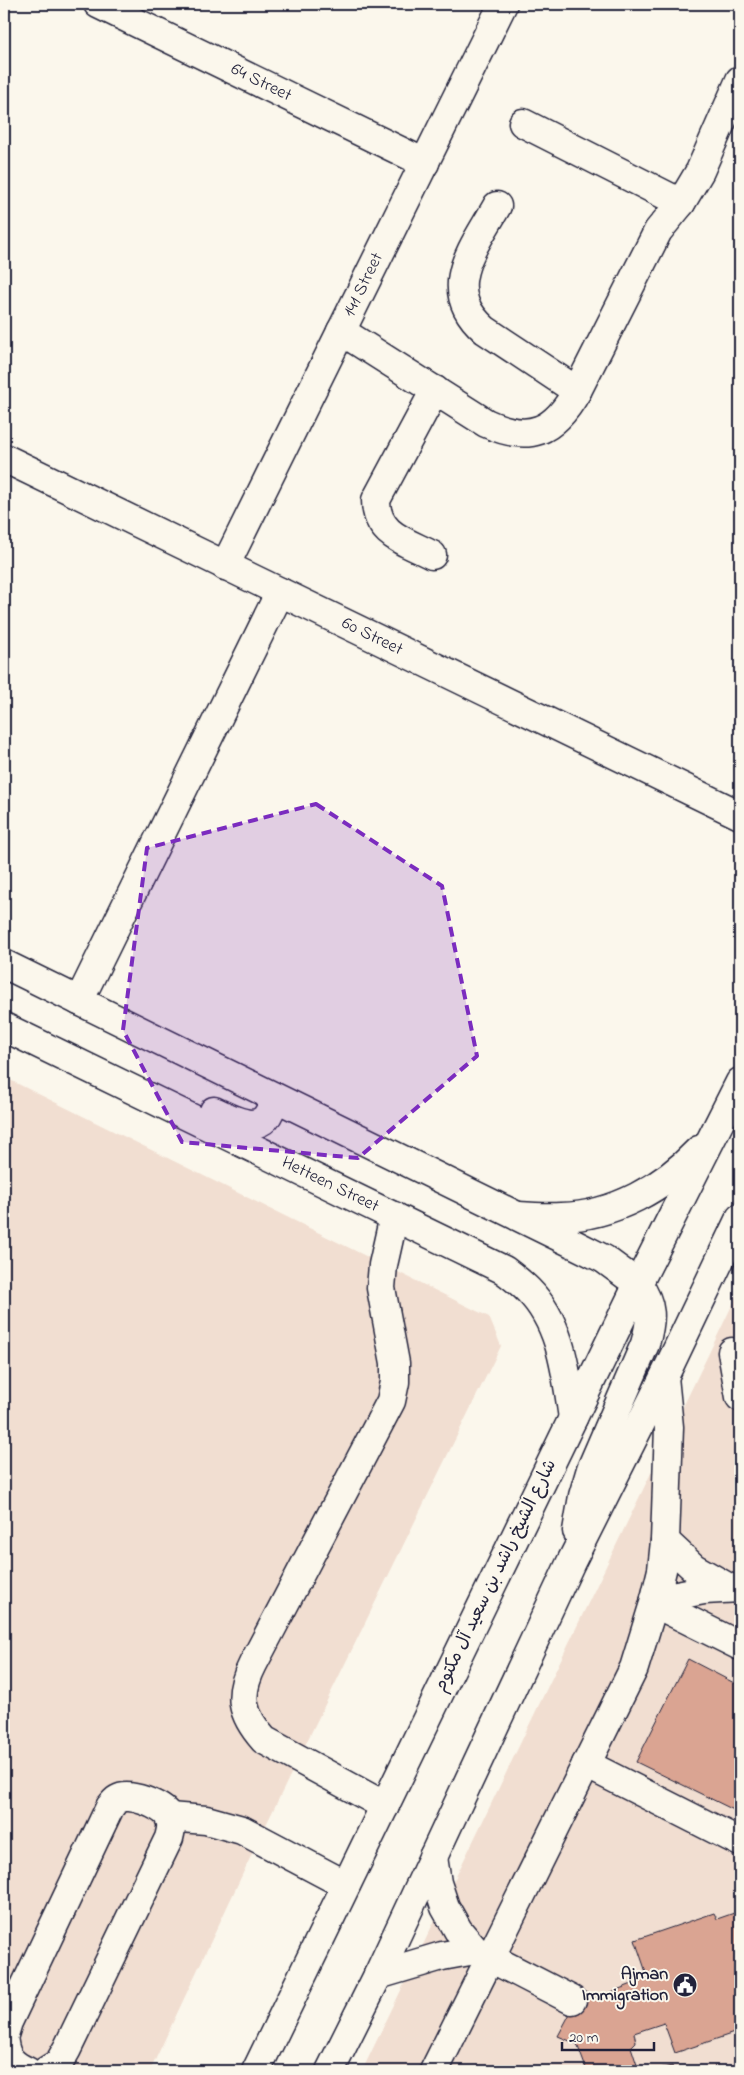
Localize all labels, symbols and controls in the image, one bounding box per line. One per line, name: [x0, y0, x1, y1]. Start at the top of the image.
street label: 64 Street: [226, 57, 296, 109]
street label: 141 Street: [337, 248, 391, 322]
street label: 60 Street: [337, 611, 407, 663]
street label: Hetteen Street: [277, 1150, 383, 1220]
street label: شارع الشيخ راشد بن سعيد آل مكتوم: [428, 1455, 564, 1697]
place label: Ajman Immigration: [582, 1962, 668, 2010]
public building icon: Ajman Immigration: [672, 1972, 698, 1998]
scale bar: [562, 2020, 654, 2052]
text: 20 m: [569, 2027, 599, 2049]

